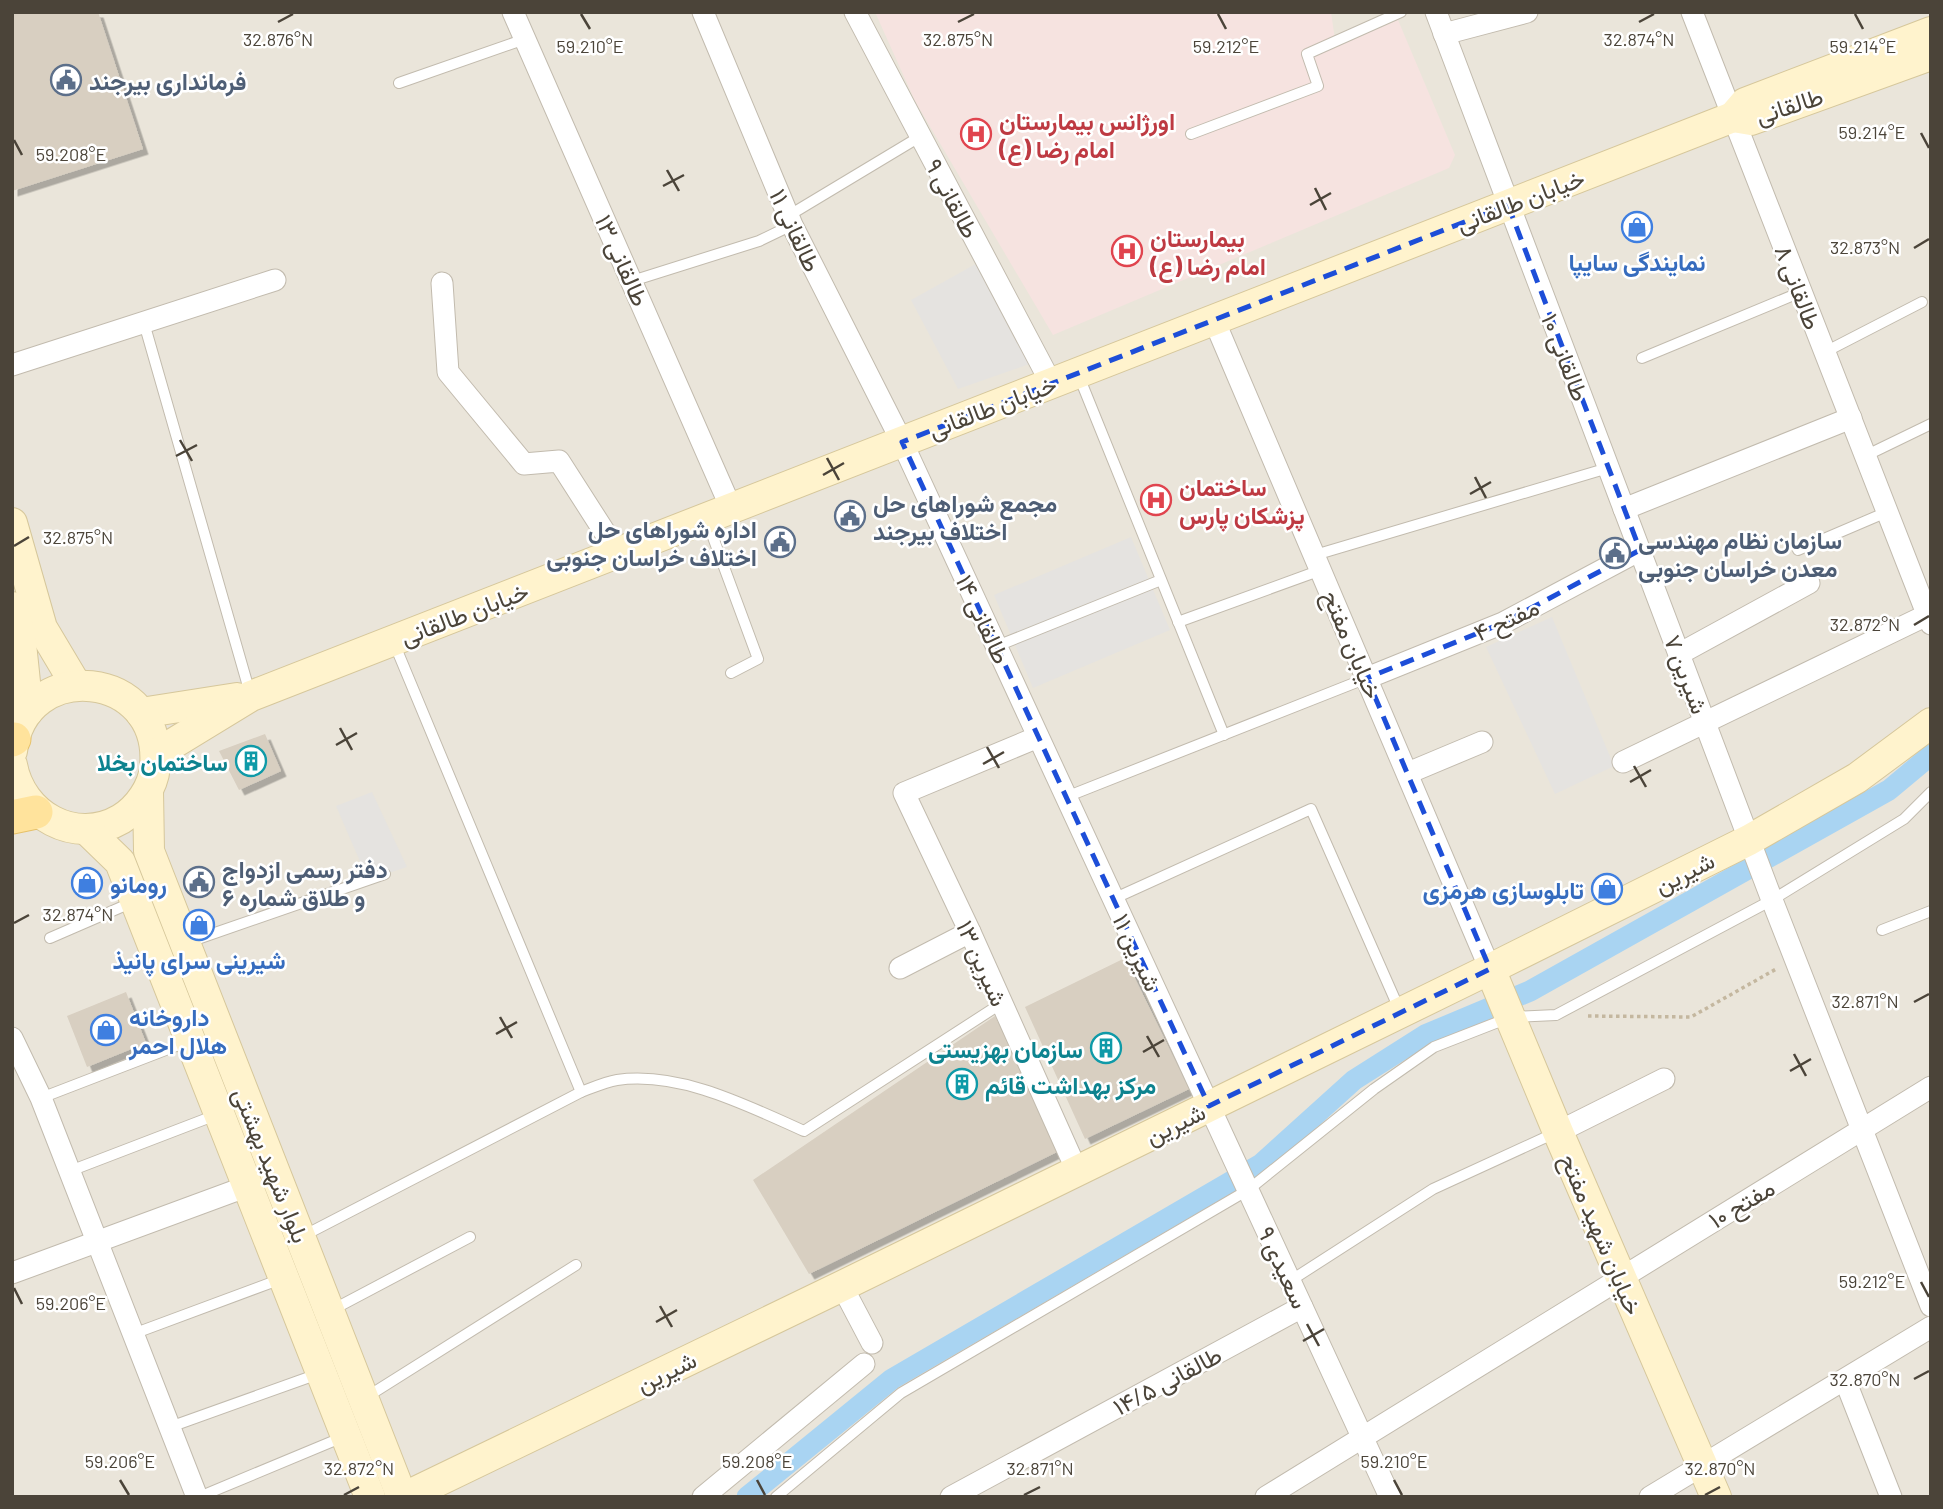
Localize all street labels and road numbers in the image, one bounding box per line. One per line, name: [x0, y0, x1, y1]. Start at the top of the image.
street label: طالقانی: [1751, 80, 1827, 130]
street label: طالقانی ۹: [919, 153, 986, 243]
street label: خیابان طالقانی: [1452, 162, 1589, 239]
street label: طالقانی ۱۱: [763, 184, 828, 276]
street label: طالقانی ۱۳: [589, 210, 656, 311]
street label: طالقانی ۸: [1769, 241, 1828, 334]
street label: طالقانی ۱۰: [1535, 309, 1596, 405]
street label: خیابان طالقانی: [924, 368, 1061, 445]
street label: طالقانی ۱۴: [950, 570, 1017, 669]
street label: خیابان طالقانی: [396, 575, 533, 652]
street label: خیابان مفتح: [1313, 585, 1389, 704]
street label: مفتح ۴: [1469, 591, 1545, 650]
street label: شیرین ۷: [1657, 630, 1715, 718]
street label: شیرین: [1649, 845, 1720, 901]
street label: شیرین ۱۱: [1106, 909, 1168, 996]
street label: شیرین ۱۳: [949, 916, 1015, 1011]
street label: بلوار شهید بهشتی: [226, 1083, 316, 1247]
street label: شیرین: [1140, 1096, 1211, 1152]
street label: خیابان شهید مفتح: [1551, 1149, 1649, 1321]
street label: مفتح ۱۰: [1703, 1172, 1781, 1237]
street label: سعیدی ۹: [1251, 1221, 1316, 1313]
street label: طالقانی ۱۴/۵: [1108, 1339, 1227, 1422]
street label: شیرین: [631, 1344, 702, 1400]

